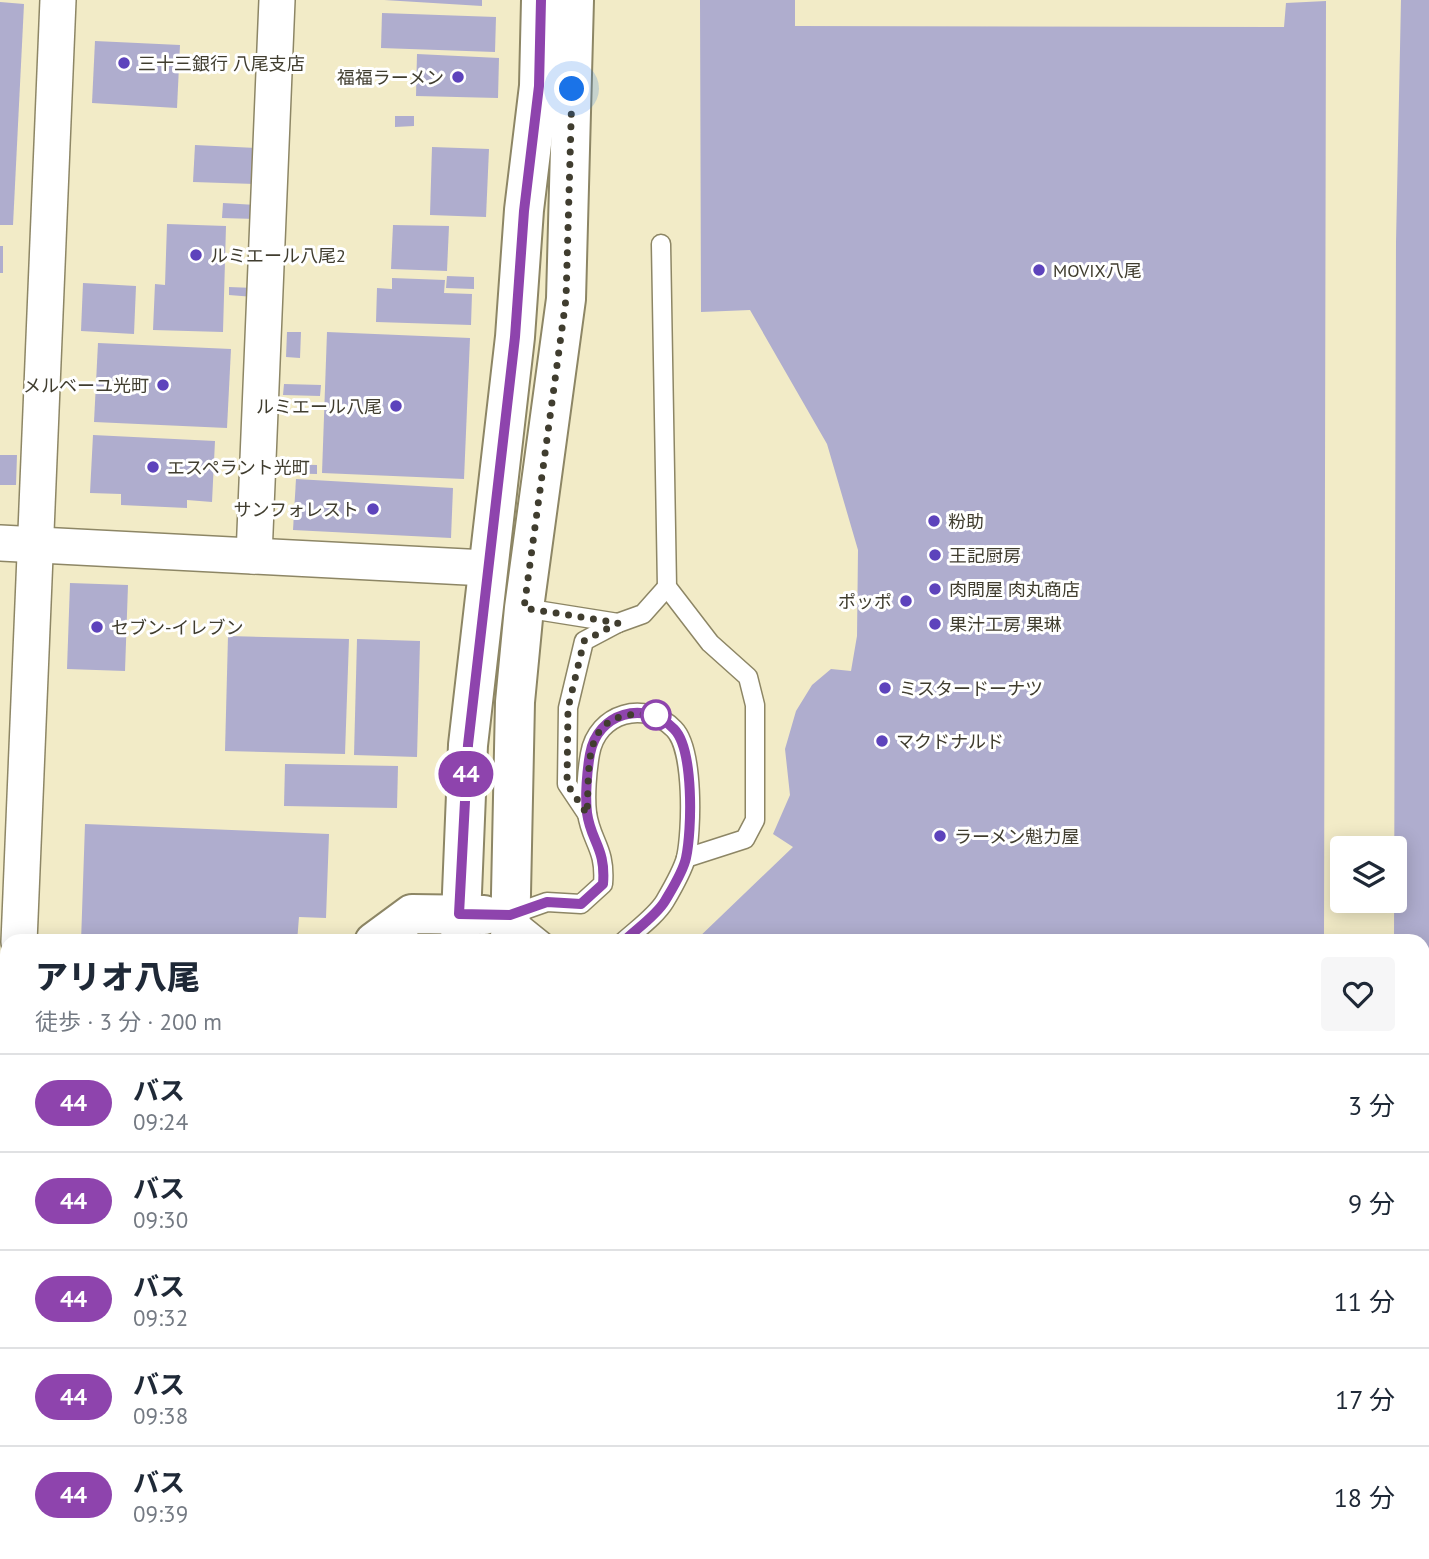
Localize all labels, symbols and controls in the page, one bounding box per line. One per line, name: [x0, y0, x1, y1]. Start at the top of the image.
place label: 三十三銀行 八尾支店: [138, 52, 305, 75]
marker: 三十三銀行 八尾支店: [116, 55, 132, 71]
place label: 福福ラーメン: [337, 66, 444, 89]
marker: 福福ラーメン: [450, 69, 466, 85]
your location: [554, 71, 589, 106]
place label: ルミエール八尾2: [210, 244, 346, 267]
marker: ルミエール八尾2: [188, 247, 204, 263]
place label: MOVIX八尾: [1053, 259, 1142, 282]
marker: MOVIX八尾: [1031, 262, 1047, 278]
place label: メルベーユ光町: [23, 374, 149, 397]
marker: メルベーユ光町: [155, 377, 171, 393]
place label: ルミエール八尾: [256, 395, 382, 418]
marker: ルミエール八尾: [388, 398, 404, 414]
place label: エスペラント光町: [167, 456, 310, 479]
marker: エスペラント光町: [145, 459, 161, 475]
place label: サンフォレスト: [234, 498, 359, 521]
marker: サンフォレスト: [365, 501, 381, 517]
place label: 粉助: [948, 510, 984, 533]
marker: 粉助: [926, 513, 942, 529]
place label: 王記厨房: [949, 544, 1021, 567]
marker: 王記厨房: [927, 547, 943, 563]
place label: 肉問屋 肉丸商店: [949, 578, 1080, 601]
marker: 肉問屋 肉丸商店: [927, 581, 943, 597]
place label: ポッポ: [838, 590, 892, 613]
marker: ポッポ: [898, 593, 914, 609]
place label: 果汁工房 果琳: [949, 613, 1062, 636]
place label: セブン-イレブン: [111, 616, 243, 639]
marker: 果汁工房 果琳: [927, 616, 943, 632]
marker: セブン-イレブン: [89, 619, 105, 635]
place label: ミスタードーナツ: [899, 677, 1043, 700]
marker: ミスタードーナツ: [877, 680, 893, 696]
unlabelled marker: [641, 700, 671, 730]
place label: マクドナルド: [896, 730, 1004, 753]
marker: マクドナルド: [874, 733, 890, 749]
line badge: 44: [434, 751, 498, 797]
text: 44: [452, 758, 480, 789]
place label: ラーメン魁力屋: [954, 825, 1079, 848]
marker: ラーメン魁力屋: [932, 828, 948, 844]
map controls: [1330, 836, 1407, 913]
button: layers: [1330, 836, 1407, 913]
text: アリオ八尾: [35, 955, 200, 998]
button: heart: [1321, 957, 1395, 1031]
text: 徒歩 · 3 分 · 200 m: [35, 1007, 222, 1036]
text: バス: [133, 1074, 185, 1107]
text: 44: [60, 1087, 87, 1118]
text: 3 分: [1348, 1089, 1395, 1122]
text: 09:24: [133, 1107, 188, 1136]
text: バス: [133, 1172, 185, 1205]
text: 44: [60, 1185, 87, 1216]
text: 9 分: [1348, 1187, 1395, 1220]
text: 09:30: [133, 1205, 188, 1234]
text: バス: [133, 1270, 185, 1303]
text: 44: [60, 1283, 87, 1314]
text: 11 分: [1334, 1285, 1395, 1318]
text: 09:32: [133, 1303, 188, 1332]
text: バス: [133, 1368, 185, 1401]
text: 44: [60, 1381, 87, 1412]
text: 17 分: [1335, 1383, 1395, 1416]
text: 09:38: [133, 1401, 188, 1430]
text: バス: [133, 1466, 185, 1499]
text: 44: [60, 1479, 87, 1510]
text: 18 分: [1334, 1481, 1395, 1514]
text: 09:39: [133, 1499, 188, 1528]

